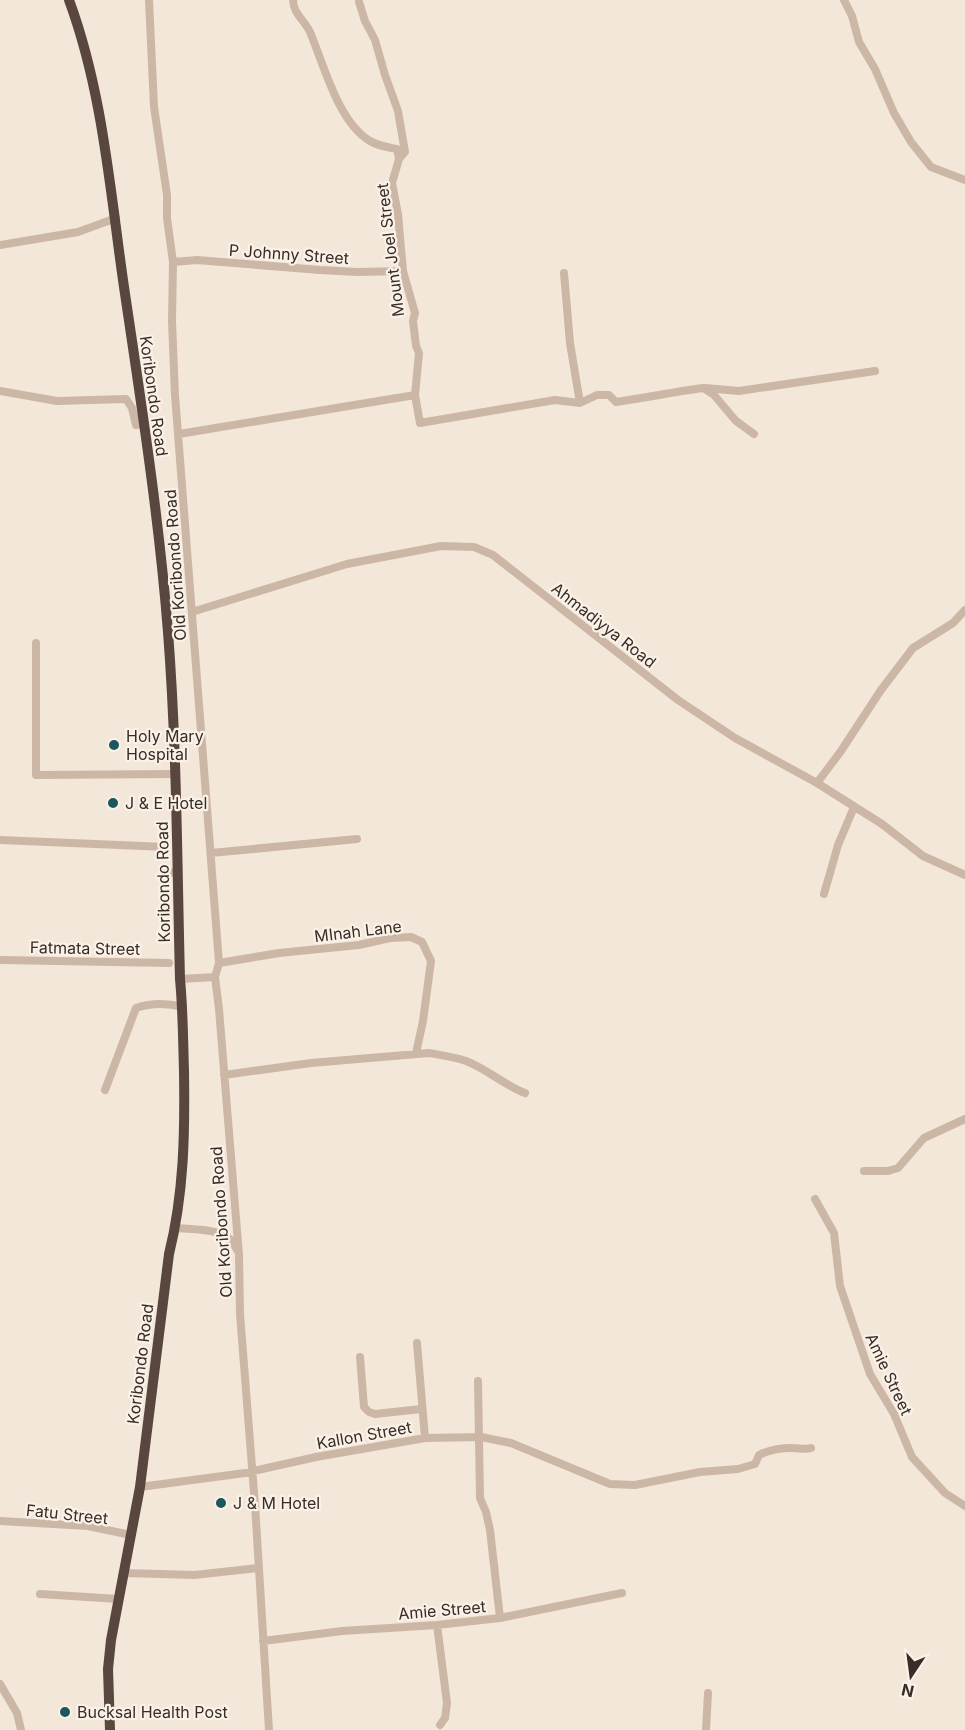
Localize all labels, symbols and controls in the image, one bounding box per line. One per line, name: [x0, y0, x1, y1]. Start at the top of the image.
street label: Mount Joel Street: [372, 182, 408, 318]
street label: P Johnny Street: [228, 240, 350, 268]
street label: Koribondo Road: [136, 335, 172, 457]
street label: Old Koribondo Road: [160, 489, 190, 641]
street label: Ahmadiyya Road: [548, 578, 660, 672]
place label: Holy Mary Hospital: [126, 726, 204, 764]
marker: Holy Mary Hospital: [107, 738, 121, 752]
place label: J & E Hotel: [125, 793, 207, 813]
marker: J & E Hotel: [106, 796, 120, 810]
street label: Koribondo Road: [152, 821, 174, 943]
street label: MInah Lane: [313, 916, 403, 946]
street label: Fatmata Street: [30, 937, 140, 959]
street label: Old Koribondo Road: [206, 1146, 236, 1298]
street label: Koribondo Road: [123, 1303, 157, 1425]
street label: Amie Street: [861, 1330, 917, 1418]
street label: Kallon Street: [315, 1417, 413, 1453]
place label: J & M Hotel: [233, 1493, 320, 1513]
marker: J & M Hotel: [214, 1496, 228, 1510]
street label: Fatu Street: [25, 1500, 109, 1528]
street label: Amie Street: [397, 1596, 487, 1624]
north arrow: [881, 1646, 941, 1706]
text: N: [899, 1679, 916, 1702]
place label: Bucksal Health Post: [77, 1702, 228, 1722]
marker: Bucksal Health Post: [58, 1705, 72, 1719]

